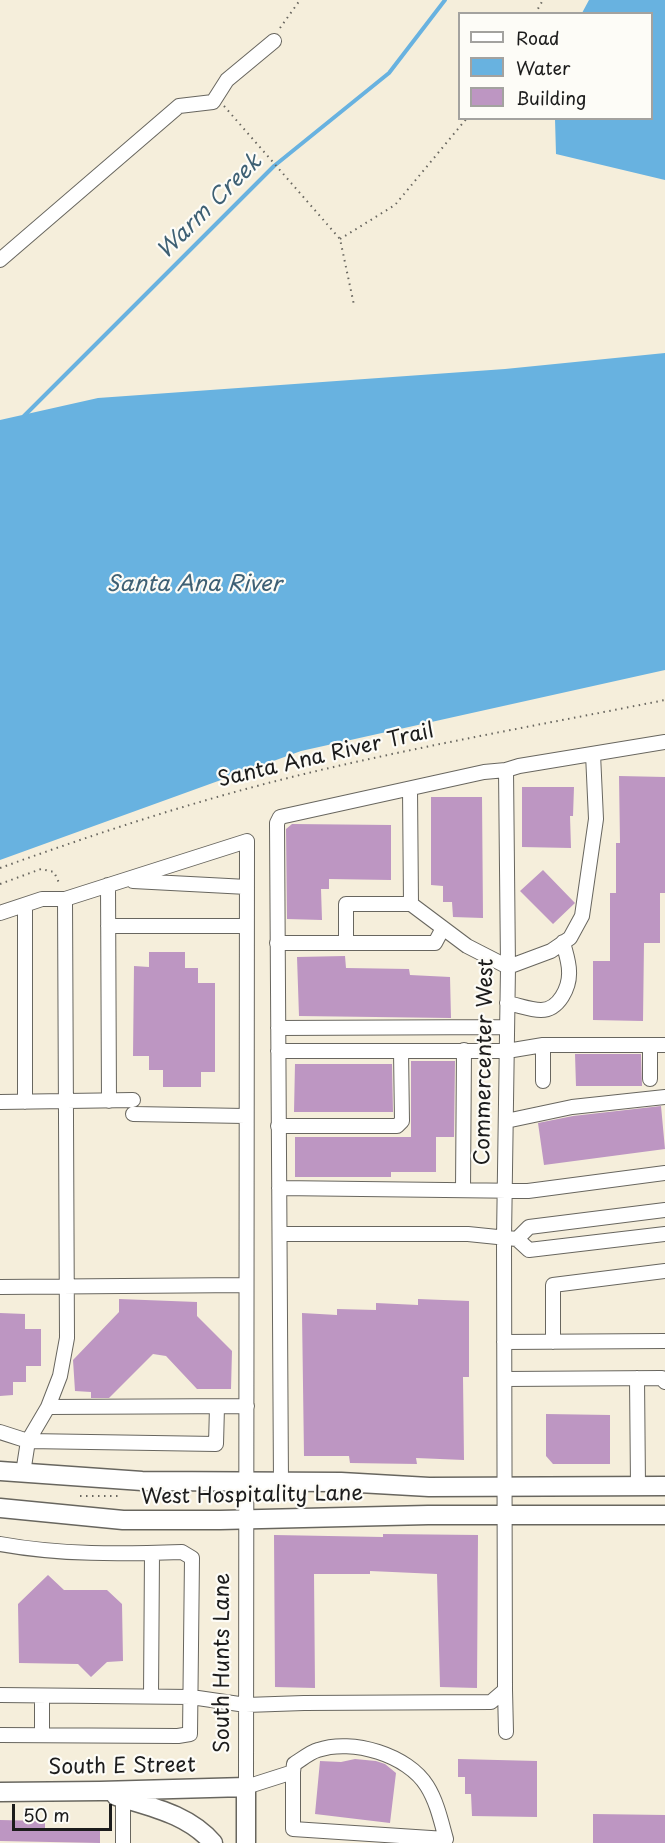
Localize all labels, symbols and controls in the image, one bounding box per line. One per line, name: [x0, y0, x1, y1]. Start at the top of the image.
legend: [458, 12, 653, 120]
text: Road: [516, 24, 560, 51]
text: Water: [516, 54, 570, 81]
text: Building: [516, 84, 586, 111]
water label: Warm Creek: [152, 149, 268, 265]
water label: Santa Ana River: [106, 572, 282, 598]
street label: Santa Ana River Trail: [215, 719, 437, 793]
street label: Commercenter West: [471, 958, 499, 1166]
street label: West Hospitality Lane: [141, 1481, 363, 1511]
street label: South Hunts Lane: [210, 1573, 236, 1753]
street label: South E Street: [48, 1753, 196, 1781]
scale bar: [15, 1792, 116, 1830]
text: 50 m: [23, 1801, 70, 1828]

